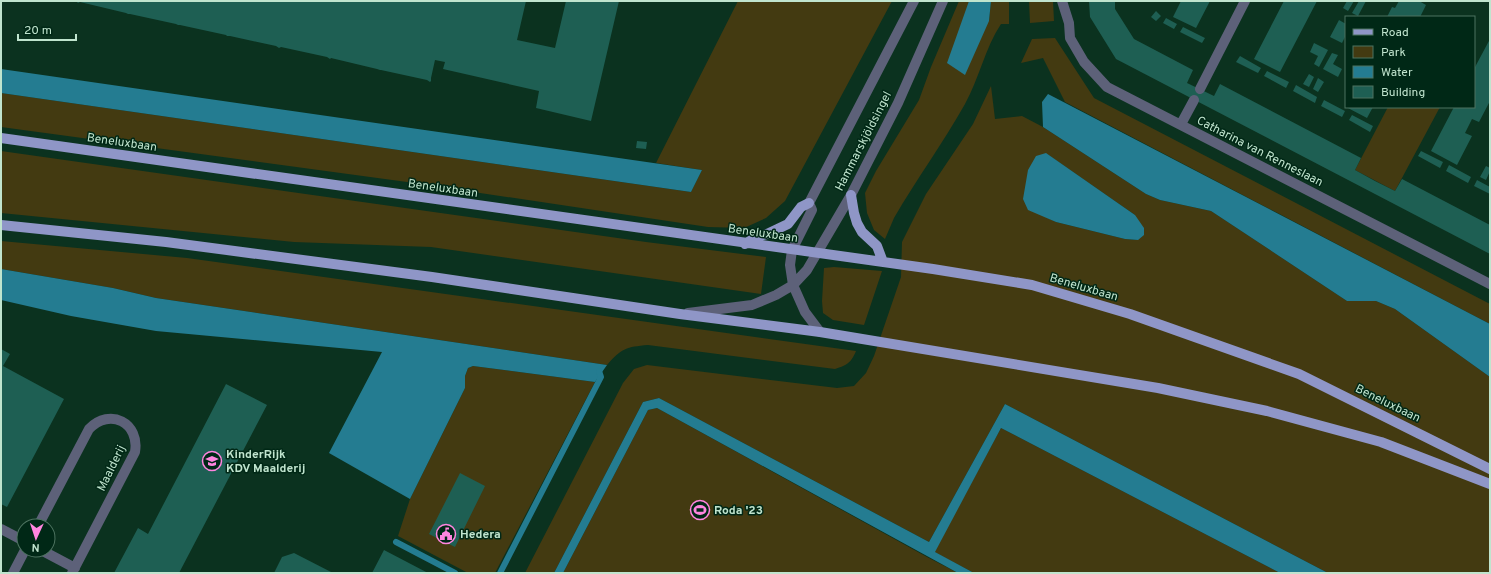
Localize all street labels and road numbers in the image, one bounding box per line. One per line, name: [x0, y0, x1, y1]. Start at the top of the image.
street label: Hammarskjöldsingel: [832, 89, 896, 194]
street label: Catharina van Renneslaan: [1194, 113, 1325, 191]
street label: Beneluxbaan: [86, 130, 158, 156]
street label: Beneluxbaan: [407, 176, 479, 202]
street label: Beneluxbaan: [727, 221, 799, 247]
street label: Beneluxbaan: [1048, 271, 1120, 305]
street label: Beneluxbaan: [1352, 381, 1423, 427]
street label: Maalderij: [94, 443, 130, 494]

